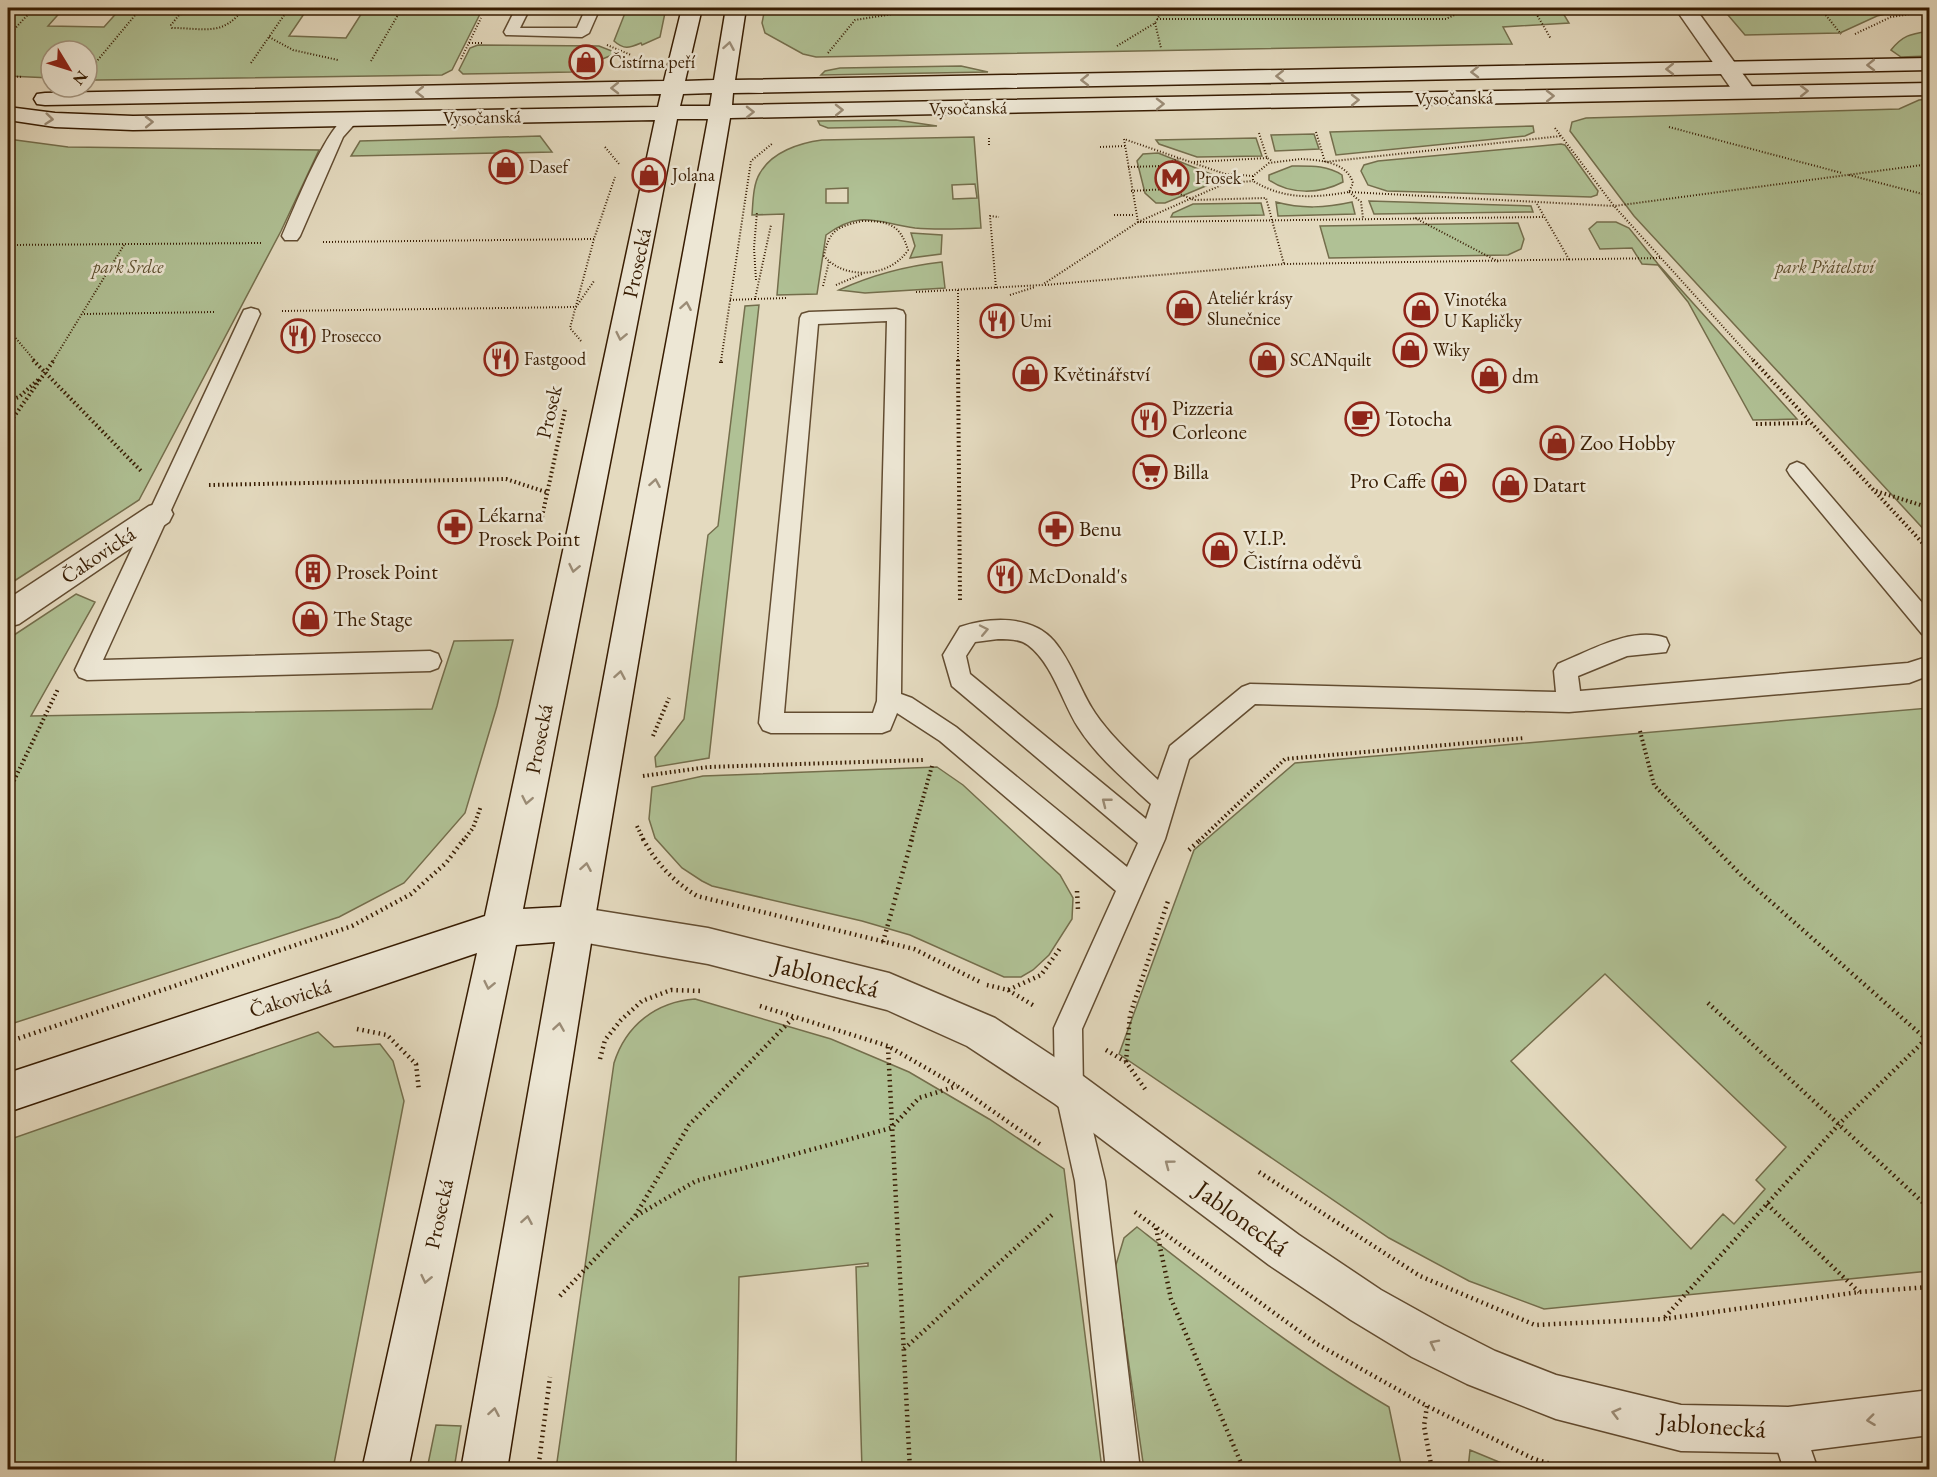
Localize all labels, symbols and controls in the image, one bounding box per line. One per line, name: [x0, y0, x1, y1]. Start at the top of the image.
north arrow: [39, 39, 99, 99]
one-way arrow: [722, 42, 735, 52]
shop icon: Čistírna peří: [568, 44, 604, 80]
place label: Čistírna peří: [609, 50, 696, 73]
one-way arrow: [1867, 59, 1876, 71]
one-way arrow: [1665, 63, 1674, 75]
text: N: [68, 66, 93, 90]
one-way arrow: [1470, 66, 1479, 79]
one-way arrow: [1275, 70, 1284, 82]
one-way arrow: [1080, 73, 1089, 86]
one-way arrow: [610, 82, 619, 94]
street label: Vysočanská: [1415, 85, 1494, 110]
one-way arrow: [1799, 85, 1808, 97]
one-way arrow: [415, 86, 424, 99]
one-way arrow: [1545, 90, 1554, 102]
one-way arrow: [1350, 94, 1359, 106]
street label: Vysočanská: [929, 95, 1008, 120]
one-way arrow: [1155, 98, 1164, 110]
street label: Vysočanská: [443, 104, 522, 129]
one-way arrow: [835, 104, 844, 117]
one-way arrow: [746, 106, 755, 118]
one-way arrow: [44, 112, 54, 125]
one-way arrow: [145, 116, 154, 129]
shop icon: Dasef: [488, 149, 524, 185]
place label: Dasef: [529, 155, 571, 178]
shop icon: Jolana: [631, 157, 667, 193]
metro station icon: Prosek: [1154, 160, 1190, 196]
place label: Jolana: [670, 163, 716, 186]
place label: Prosek: [1195, 166, 1242, 189]
street label: Prosecká: [616, 225, 657, 300]
park label: park Srdce: [89, 255, 164, 279]
park label: park Přátelství: [1772, 255, 1876, 279]
place label: Ateliér krásy Slunečnice: [1206, 286, 1293, 330]
place label: Vinotéka U Kapličky: [1444, 288, 1522, 332]
shop icon: Ateliér krásy Slunečnice: [1166, 290, 1202, 326]
shop icon: Vinotéka U Kapličky: [1403, 292, 1439, 328]
one-way arrow: [679, 301, 692, 311]
restaurant icon: Umi: [979, 303, 1015, 339]
place label: Umi: [1020, 309, 1052, 332]
restaurant icon: Prosecco: [280, 318, 316, 354]
place label: Prosecco: [321, 324, 381, 347]
one-way arrow: [616, 331, 629, 341]
shop icon: Wiky: [1392, 332, 1428, 368]
place label: Wiky: [1433, 338, 1470, 361]
restaurant icon: Fastgood: [483, 341, 519, 377]
shop icon: SCANquilt: [1249, 342, 1285, 378]
place label: Fastgood: [524, 347, 587, 370]
place label: SCANquilt: [1290, 348, 1371, 371]
shop icon: Květinářství: [1012, 356, 1048, 392]
shop icon: dm: [1471, 358, 1507, 394]
place label: Květinářství: [1053, 360, 1151, 387]
place label: dm: [1512, 362, 1539, 389]
street label: Prosek: [529, 382, 568, 441]
place label: Pizzeria Corleone: [1172, 394, 1247, 445]
cafe icon: Totocha: [1344, 401, 1380, 437]
restaurant icon: Pizzeria Corleone: [1131, 402, 1167, 438]
place label: Totocha: [1385, 405, 1453, 432]
shop icon: Zoo Hobby: [1539, 425, 1575, 461]
place label: Zoo Hobby: [1580, 429, 1676, 456]
supermarket icon: Billa: [1132, 454, 1168, 490]
place label: Billa: [1173, 458, 1210, 485]
shop icon: Pro Caffe: [1431, 463, 1467, 499]
place label: Pro Caffe: [1350, 467, 1426, 494]
shop icon: Datart: [1492, 467, 1528, 503]
place label: Datart: [1533, 471, 1586, 498]
one-way arrow: [648, 478, 660, 488]
place label: Lékarna Prosek Point: [478, 501, 580, 552]
pharmacy icon: Lékarna Prosek Point: [437, 509, 473, 545]
pharmacy icon: Benu: [1038, 511, 1074, 547]
place label: Benu: [1079, 515, 1122, 542]
street label: Čakovická: [55, 519, 141, 589]
place label: V.I.P. Čistírna oděvů: [1243, 524, 1362, 575]
shop icon: V.I.P. Čistírna oděvů: [1202, 532, 1238, 568]
building icon: Prosek Point: [295, 554, 331, 590]
place label: Prosek Point: [336, 558, 438, 585]
restaurant icon: McDonald's: [987, 558, 1023, 594]
place label: McDonald's: [1028, 562, 1128, 589]
one-way arrow: [568, 563, 581, 573]
shop icon: The Stage: [292, 601, 328, 637]
place label: The Stage: [333, 605, 412, 632]
one-way arrow: [979, 624, 989, 637]
one-way arrow: [614, 670, 626, 680]
street label: Prosecká: [519, 701, 559, 776]
one-way arrow: [521, 795, 534, 805]
one-way arrow: [1102, 799, 1113, 810]
one-way arrow: [579, 862, 592, 872]
street label: Jablonecká: [768, 946, 883, 1006]
street label: Čakovická: [246, 971, 335, 1023]
one-way arrow: [483, 980, 496, 990]
one-way arrow: [552, 1023, 565, 1033]
one-way arrow: [1164, 1161, 1175, 1172]
street label: Jablonecká: [1187, 1171, 1296, 1264]
street label: Prosecká: [418, 1176, 459, 1251]
one-way arrow: [520, 1215, 533, 1225]
one-way arrow: [420, 1273, 433, 1283]
one-way arrow: [1430, 1340, 1441, 1351]
street label: Jablonecká: [1655, 1404, 1768, 1446]
one-way arrow: [487, 1407, 500, 1417]
one-way arrow: [1611, 1408, 1622, 1420]
one-way arrow: [1867, 1413, 1876, 1425]

